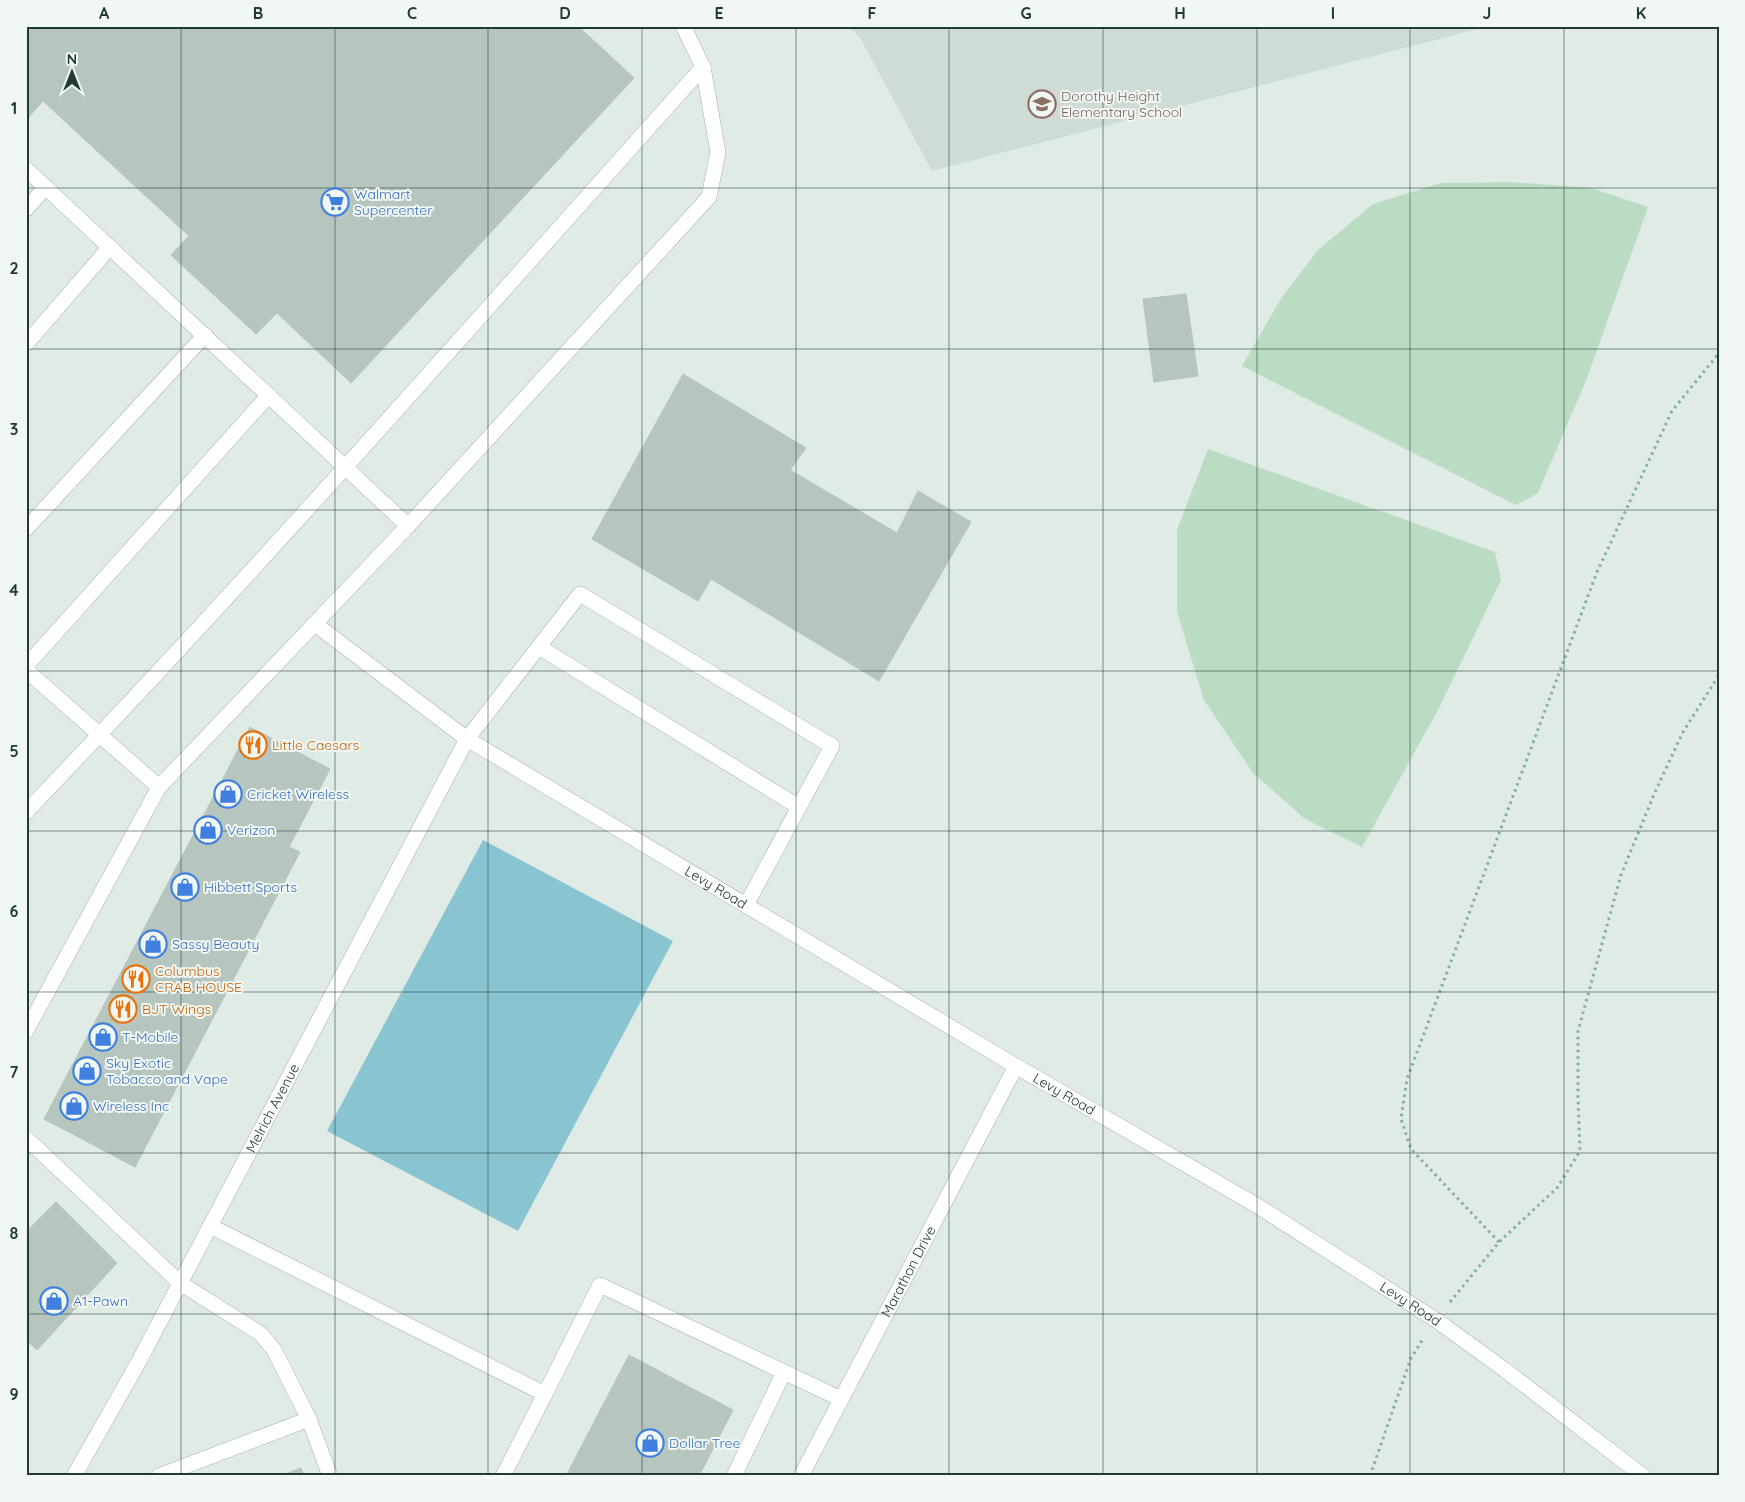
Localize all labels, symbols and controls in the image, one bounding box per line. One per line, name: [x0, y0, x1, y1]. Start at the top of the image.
text: A: [99, 3, 110, 23]
text: B: [253, 3, 263, 23]
text: C: [407, 3, 417, 23]
text: D: [559, 3, 571, 23]
text: E: [714, 3, 724, 23]
text: F: [868, 3, 877, 23]
text: G: [1020, 3, 1032, 23]
text: H: [1174, 3, 1186, 23]
text: I: [1331, 3, 1335, 23]
text: J: [1483, 3, 1491, 23]
text: K: [1636, 3, 1646, 23]
north arrow: [48, 48, 98, 98]
text: N: [67, 50, 77, 68]
place label: Dorothy Height Elementary School: [1061, 87, 1182, 121]
school or university icon: Dorothy Height Elementary School: [1027, 89, 1057, 119]
text: 1: [11, 98, 17, 118]
place label: Walmart Supercenter: [354, 185, 433, 219]
supermarket icon: Walmart Supercenter: [320, 187, 350, 217]
text: 2: [9, 258, 19, 278]
text: 3: [10, 419, 18, 439]
text: 4: [9, 580, 19, 600]
restaurant icon: Little Caesars: [238, 730, 268, 760]
place label: Little Caesars: [272, 736, 359, 754]
text: 5: [9, 741, 19, 761]
shop icon: Cricket Wireless: [213, 779, 243, 809]
place label: Cricket Wireless: [247, 785, 349, 803]
shop icon: Verizon: [193, 815, 223, 845]
place label: Verizon: [227, 821, 275, 839]
street label: Levy Road: [682, 862, 750, 913]
shop icon: Hibbett Sports: [170, 872, 200, 902]
place label: Hibbett Sports: [204, 878, 297, 896]
text: 6: [10, 901, 19, 921]
shop icon: Sassy Beauty: [138, 929, 168, 959]
place label: Sassy Beauty: [172, 935, 259, 953]
place label: Columbus CRAB HOUSE: [155, 962, 242, 996]
restaurant icon: Columbus CRAB HOUSE: [121, 964, 151, 994]
restaurant icon: BJT Wings: [108, 994, 138, 1024]
place label: BJT Wings: [142, 1000, 211, 1018]
shop icon: T-Mobile: [88, 1022, 118, 1052]
place label: T-Mobile: [122, 1028, 179, 1046]
place label: Sky Exotic Tobacco and Vape: [106, 1054, 228, 1088]
shop icon: Sky Exotic Tobacco and Vape: [72, 1056, 102, 1086]
street label: Melrich Avenue: [242, 1060, 303, 1156]
text: 7: [10, 1062, 19, 1082]
street label: Levy Road: [1030, 1069, 1099, 1119]
shop icon: Wireless Inc: [59, 1091, 89, 1121]
place label: Wireless Inc: [93, 1097, 169, 1115]
text: 8: [10, 1223, 19, 1243]
street label: Marathon Drive: [877, 1223, 940, 1320]
street label: Levy Road: [1377, 1277, 1445, 1330]
shop icon: A1-Pawn: [39, 1286, 69, 1316]
place label: A1-Pawn: [73, 1292, 128, 1310]
text: 9: [9, 1384, 19, 1404]
shop icon: Dollar Tree: [635, 1428, 665, 1458]
place label: Dollar Tree: [669, 1434, 740, 1452]

